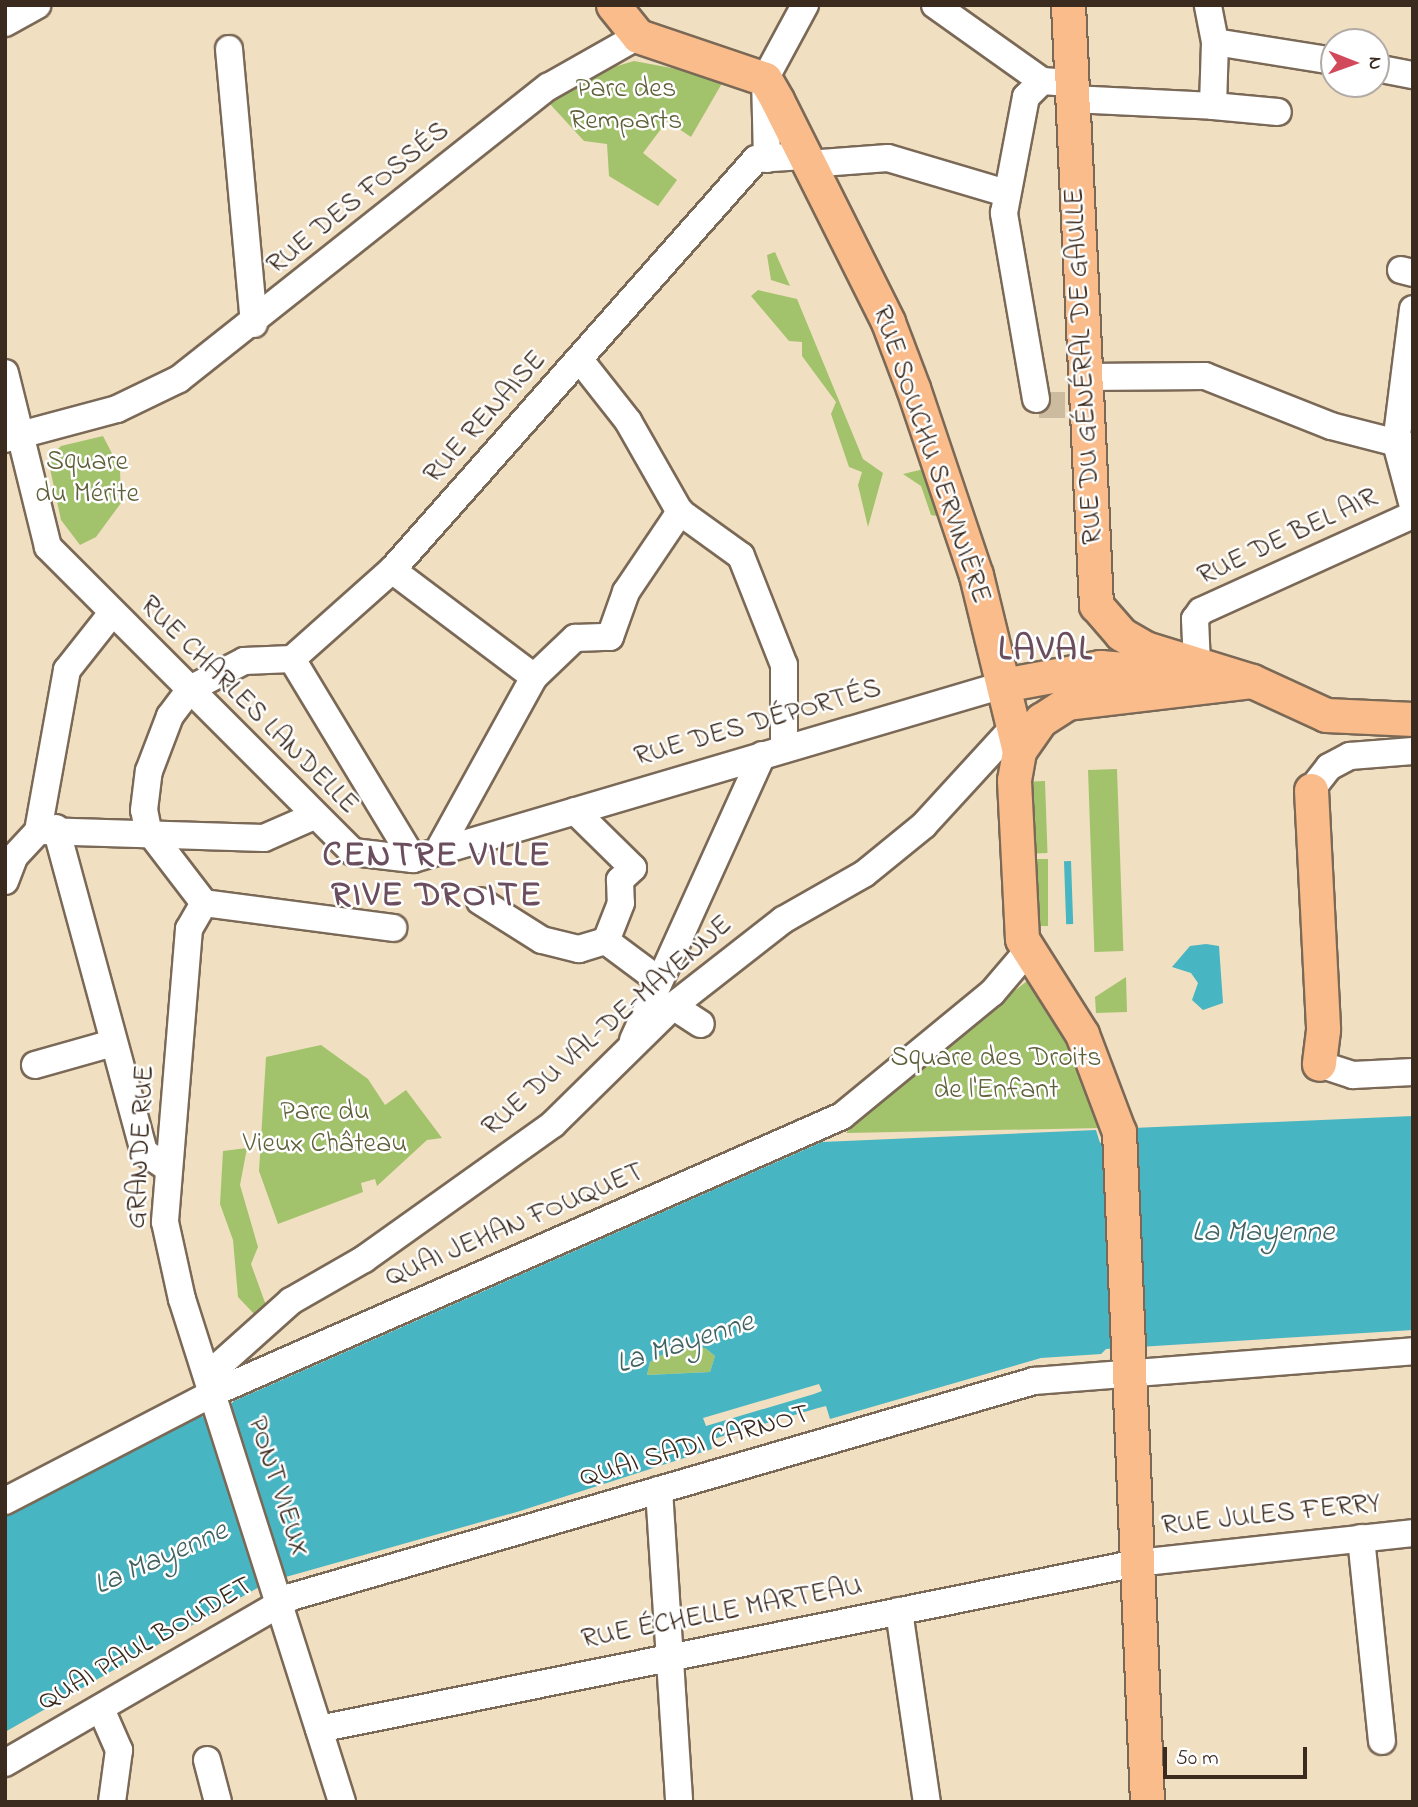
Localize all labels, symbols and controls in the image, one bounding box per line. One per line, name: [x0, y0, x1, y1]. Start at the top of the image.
north arrow: [1320, 28, 1390, 98]
text: N: [1361, 57, 1388, 70]
park label: Parc des Remparts: [570, 73, 682, 139]
street label: RUE DES FOSSÉS: [261, 115, 457, 283]
street label: RUE DU GÉNÉRAL DE GAULLE: [1059, 187, 1111, 545]
street label: RUE SOUCHU SERVINIÈRE: [863, 302, 997, 608]
street label: RUE RENAISE: [418, 345, 554, 491]
park label: Square du Mérite: [35, 446, 139, 512]
street label: RUE DE BEL AIR: [1193, 482, 1383, 594]
street label: RUE CHARLES LANDELLE: [132, 590, 364, 822]
district label: LAVAL: [999, 630, 1093, 672]
street label: RUE DES DÉPORTÉS: [631, 673, 885, 775]
district label: CENTRE VILLE RIVE DROITE: [324, 836, 550, 918]
street label: RUE DU VAL-DE-MAYENNE: [476, 909, 740, 1145]
park label: Square des Droits de l'Enfant: [891, 1042, 1101, 1108]
street label: GRANDE RUE: [121, 1064, 163, 1230]
park label: Parc du Vieux Château: [243, 1096, 407, 1162]
street label: QUAI JEHAN FOUQUET: [381, 1156, 649, 1296]
water label: La Mayenne: [1192, 1215, 1334, 1251]
water label: La Mayenne: [612, 1305, 758, 1383]
street label: QUAI SADI CARNOT: [576, 1398, 814, 1496]
street label: PONT VIEUX: [239, 1413, 315, 1561]
street label: RUE JULES FERRY: [1160, 1488, 1382, 1544]
water label: La Mayenne: [89, 1514, 233, 1604]
street label: QUAI PAUL BOUDET: [33, 1570, 259, 1720]
street label: RUE ÉCHELLE MARTEAU: [579, 1570, 865, 1658]
scale bar: [1166, 1734, 1310, 1778]
text: 50 m: [1176, 1744, 1219, 1774]

